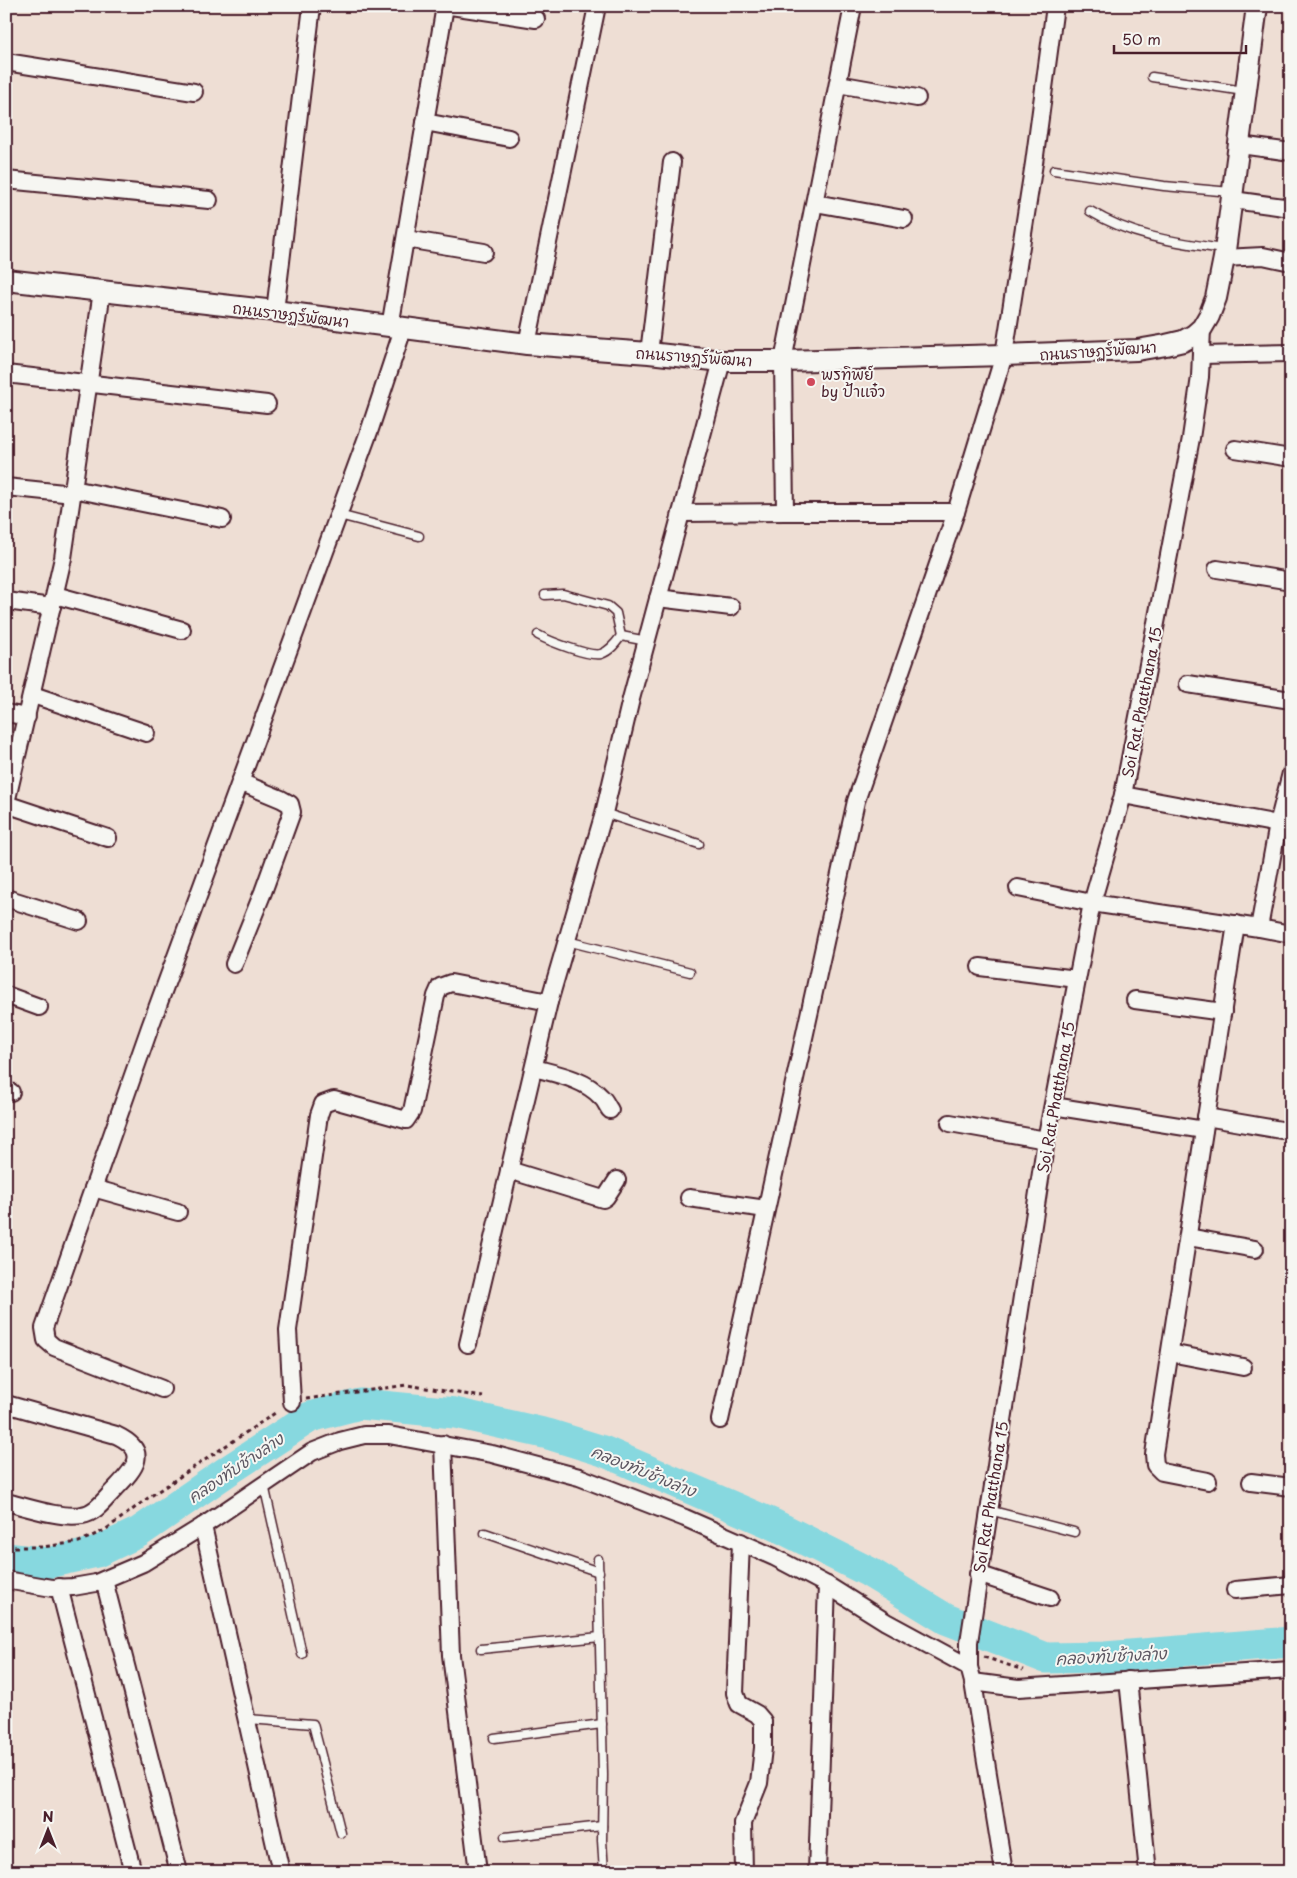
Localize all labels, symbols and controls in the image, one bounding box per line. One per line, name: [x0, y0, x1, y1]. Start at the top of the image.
scale bar: [1114, 22, 1247, 54]
text: 50 m: [1122, 27, 1161, 50]
street label: ถนนราษฏร์พัฒนา: [231, 295, 351, 333]
street label: ถนนราษฏร์พัฒนา: [1039, 334, 1157, 366]
street label: ถนนราษฏร์พัฒนา: [635, 340, 753, 372]
place label: พรทิพย์ by ป้าแจ๋ว: [821, 362, 885, 402]
marker: พรทิพย์ by ป้าแจ๋ว: [805, 376, 817, 388]
street label: Soi Rat Phatthana 15: [1115, 624, 1167, 780]
street label: Soi Rat Phatthana 15: [1030, 1019, 1080, 1175]
street label: Soi Rat Phatthana 15: [967, 1419, 1013, 1575]
water label: คลองทับช้างล่าง: [182, 1425, 289, 1508]
water label: คลองทับช้างล่าง: [588, 1438, 702, 1503]
water label: คลองทับช้างล่าง: [1055, 1640, 1169, 1670]
north arrow: [22, 1806, 72, 1856]
text: N: [42, 1806, 54, 1827]

